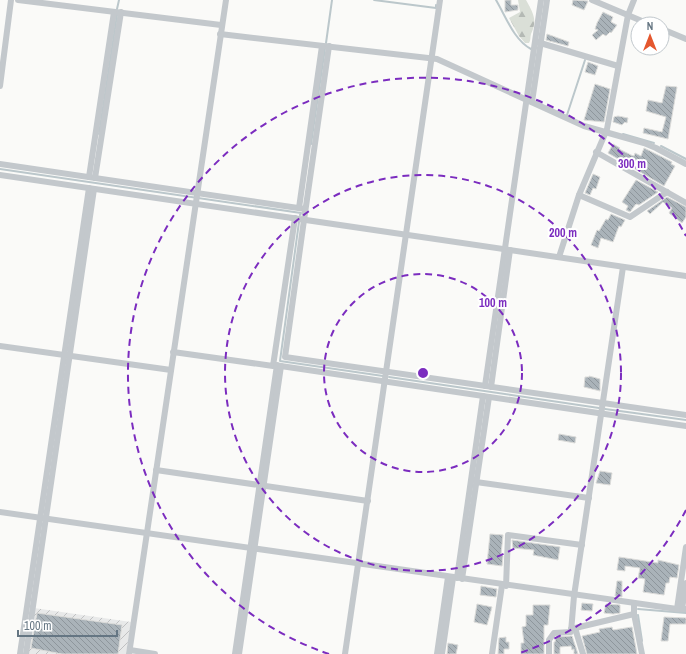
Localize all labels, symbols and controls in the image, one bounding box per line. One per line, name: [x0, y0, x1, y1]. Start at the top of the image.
north arrow: [630, 16, 670, 56]
text: N: [647, 19, 653, 33]
text: 300 m: [618, 156, 646, 172]
text: 200 m: [549, 225, 577, 241]
text: 100 m: [479, 295, 507, 311]
centre of rings: [416, 366, 430, 380]
scale bar: [18, 612, 117, 638]
text: 100 m: [24, 618, 51, 634]

